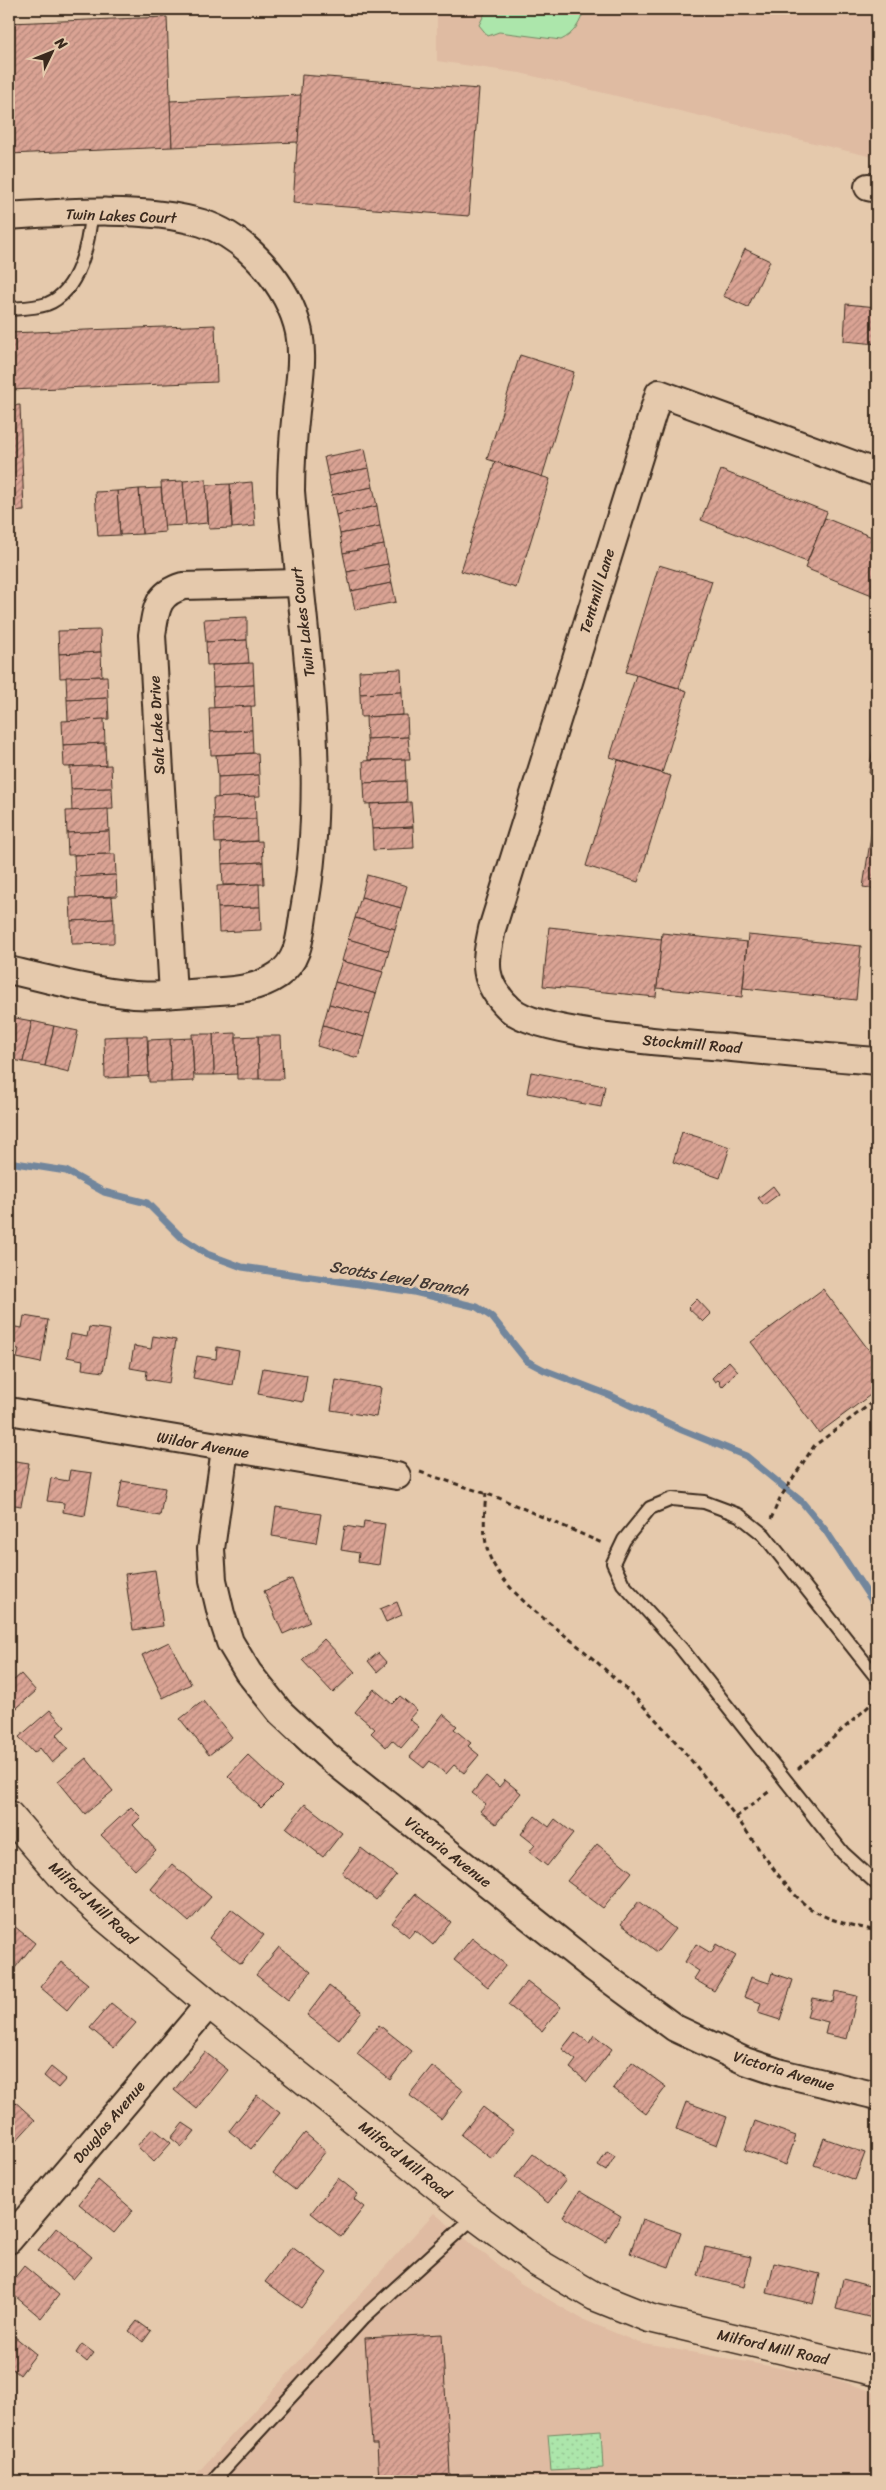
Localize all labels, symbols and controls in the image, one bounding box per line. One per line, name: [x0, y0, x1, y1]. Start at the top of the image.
north arrow: [28, 28, 78, 78]
text: N: [48, 31, 74, 56]
street label: Twin Lakes Court: [65, 201, 178, 231]
street label: Tentmill Lane: [572, 545, 622, 637]
street label: Twin Lakes Court: [283, 565, 323, 679]
street label: Salt Lake Drive: [141, 675, 173, 775]
street label: Stockmill Road: [641, 1027, 744, 1061]
water label: Scotts Level Branch: [327, 1252, 472, 1305]
street label: Wildor Avenue: [155, 1424, 252, 1466]
street label: Victoria Avenue: [399, 1809, 498, 1895]
street label: Milford Mill Road: [43, 1855, 144, 1952]
street label: Victoria Avenue: [730, 2043, 838, 2099]
street label: Douglas Avenue: [66, 2075, 152, 2169]
street label: Milford Mill Road: [353, 2114, 458, 2207]
street label: Milford Mill Road: [715, 2322, 832, 2373]

